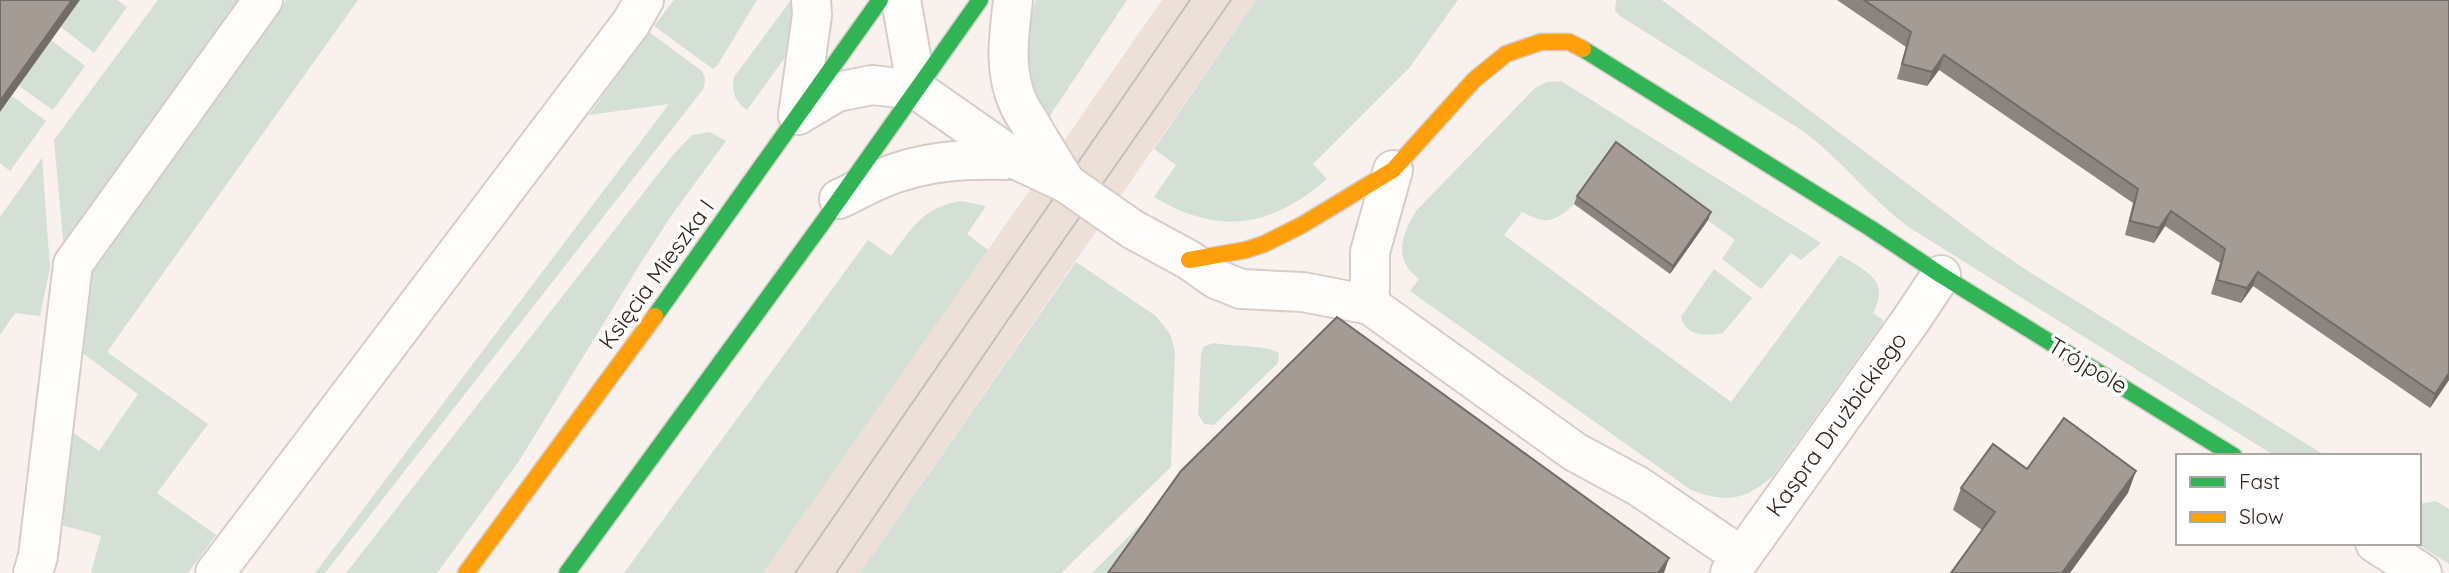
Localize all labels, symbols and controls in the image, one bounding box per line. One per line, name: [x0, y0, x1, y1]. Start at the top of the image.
street label: Księcia Mieszka I: [592, 193, 720, 355]
street label: Kaspra Drużbickiego: [1759, 326, 1913, 522]
street label: Trójpole: [2043, 330, 2133, 400]
legend: [2176, 454, 2421, 545]
text: Fast: [2239, 468, 2280, 494]
text: Slow: [2239, 503, 2284, 529]

